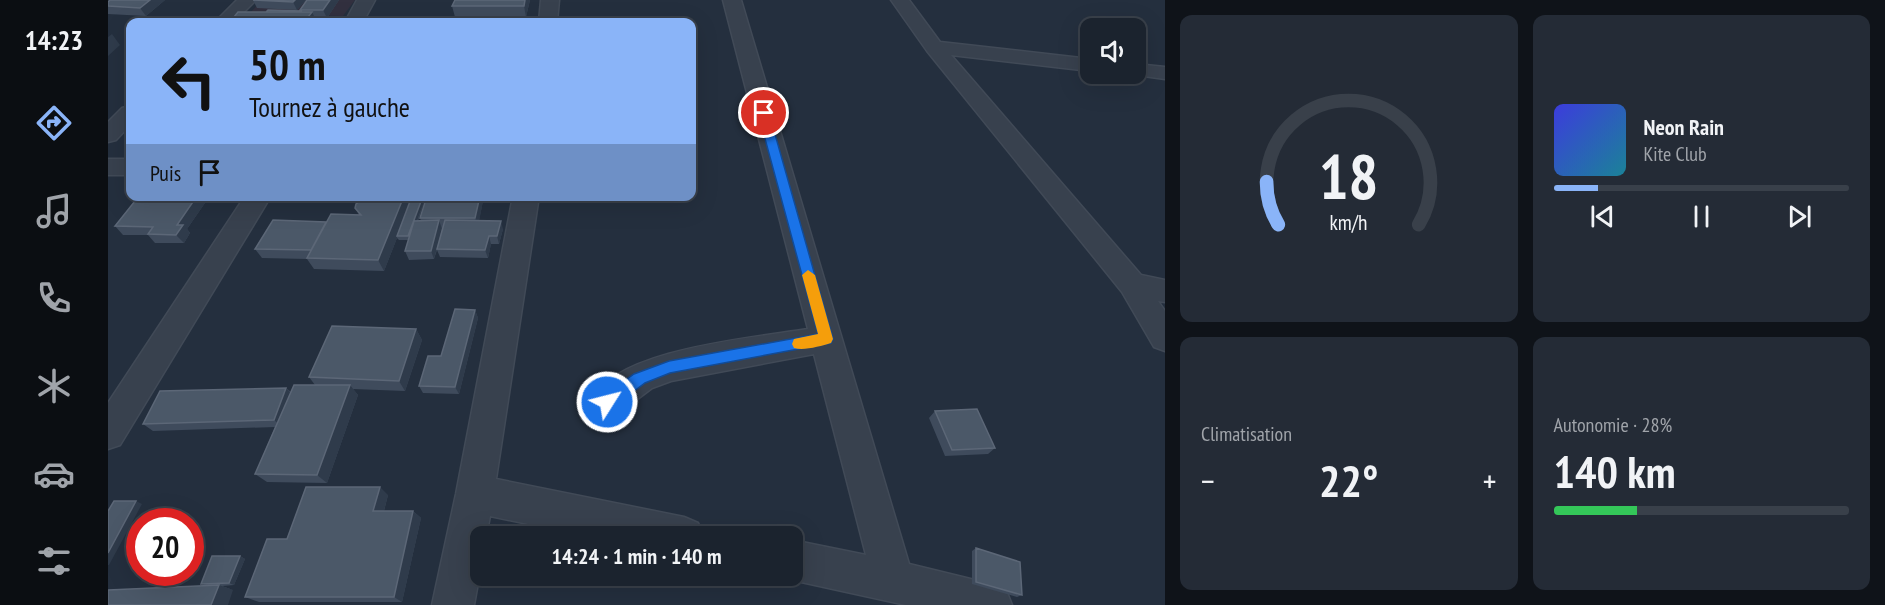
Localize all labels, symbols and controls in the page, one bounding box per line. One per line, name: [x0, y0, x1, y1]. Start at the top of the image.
map controls: [1080, 18, 1146, 84]
button: sound: [1080, 18, 1146, 84]
text: 14:23: [25, 23, 83, 57]
text: 50 m: [249, 37, 326, 92]
icon: left: [150, 42, 228, 120]
pin: [738, 87, 789, 138]
text: Tournez à gauche: [249, 90, 410, 124]
icon: arrive: [747, 96, 780, 129]
icon: directions: [33, 102, 75, 144]
text: Neon Rain: [1644, 113, 1724, 141]
text: 18: [1319, 136, 1379, 217]
text: Kite Club: [1644, 141, 1707, 167]
icon: arrive: [193, 156, 226, 189]
text: Puis: [150, 159, 181, 187]
icon: music: [33, 190, 75, 232]
icon: previous: [1586, 200, 1619, 233]
icon: pause: [1685, 200, 1718, 233]
icon: next: [1783, 200, 1816, 233]
text: km/h: [1330, 209, 1368, 237]
icon: phone: [33, 277, 75, 319]
icon: climate: [33, 365, 75, 407]
position arrow: [575, 370, 639, 434]
text: Autonomie · 28%: [1554, 412, 1672, 438]
text: Climatisation: [1201, 421, 1292, 447]
text: 140 km: [1554, 442, 1676, 500]
text: 22°: [1319, 451, 1378, 509]
icon: car: [33, 453, 75, 495]
text: −: [1201, 459, 1215, 502]
text: +: [1483, 459, 1497, 502]
speed limit sign: 20: [126, 508, 204, 586]
icon: filters: [33, 540, 75, 582]
text: 14:24 · 1 min · 140 m: [551, 542, 722, 570]

